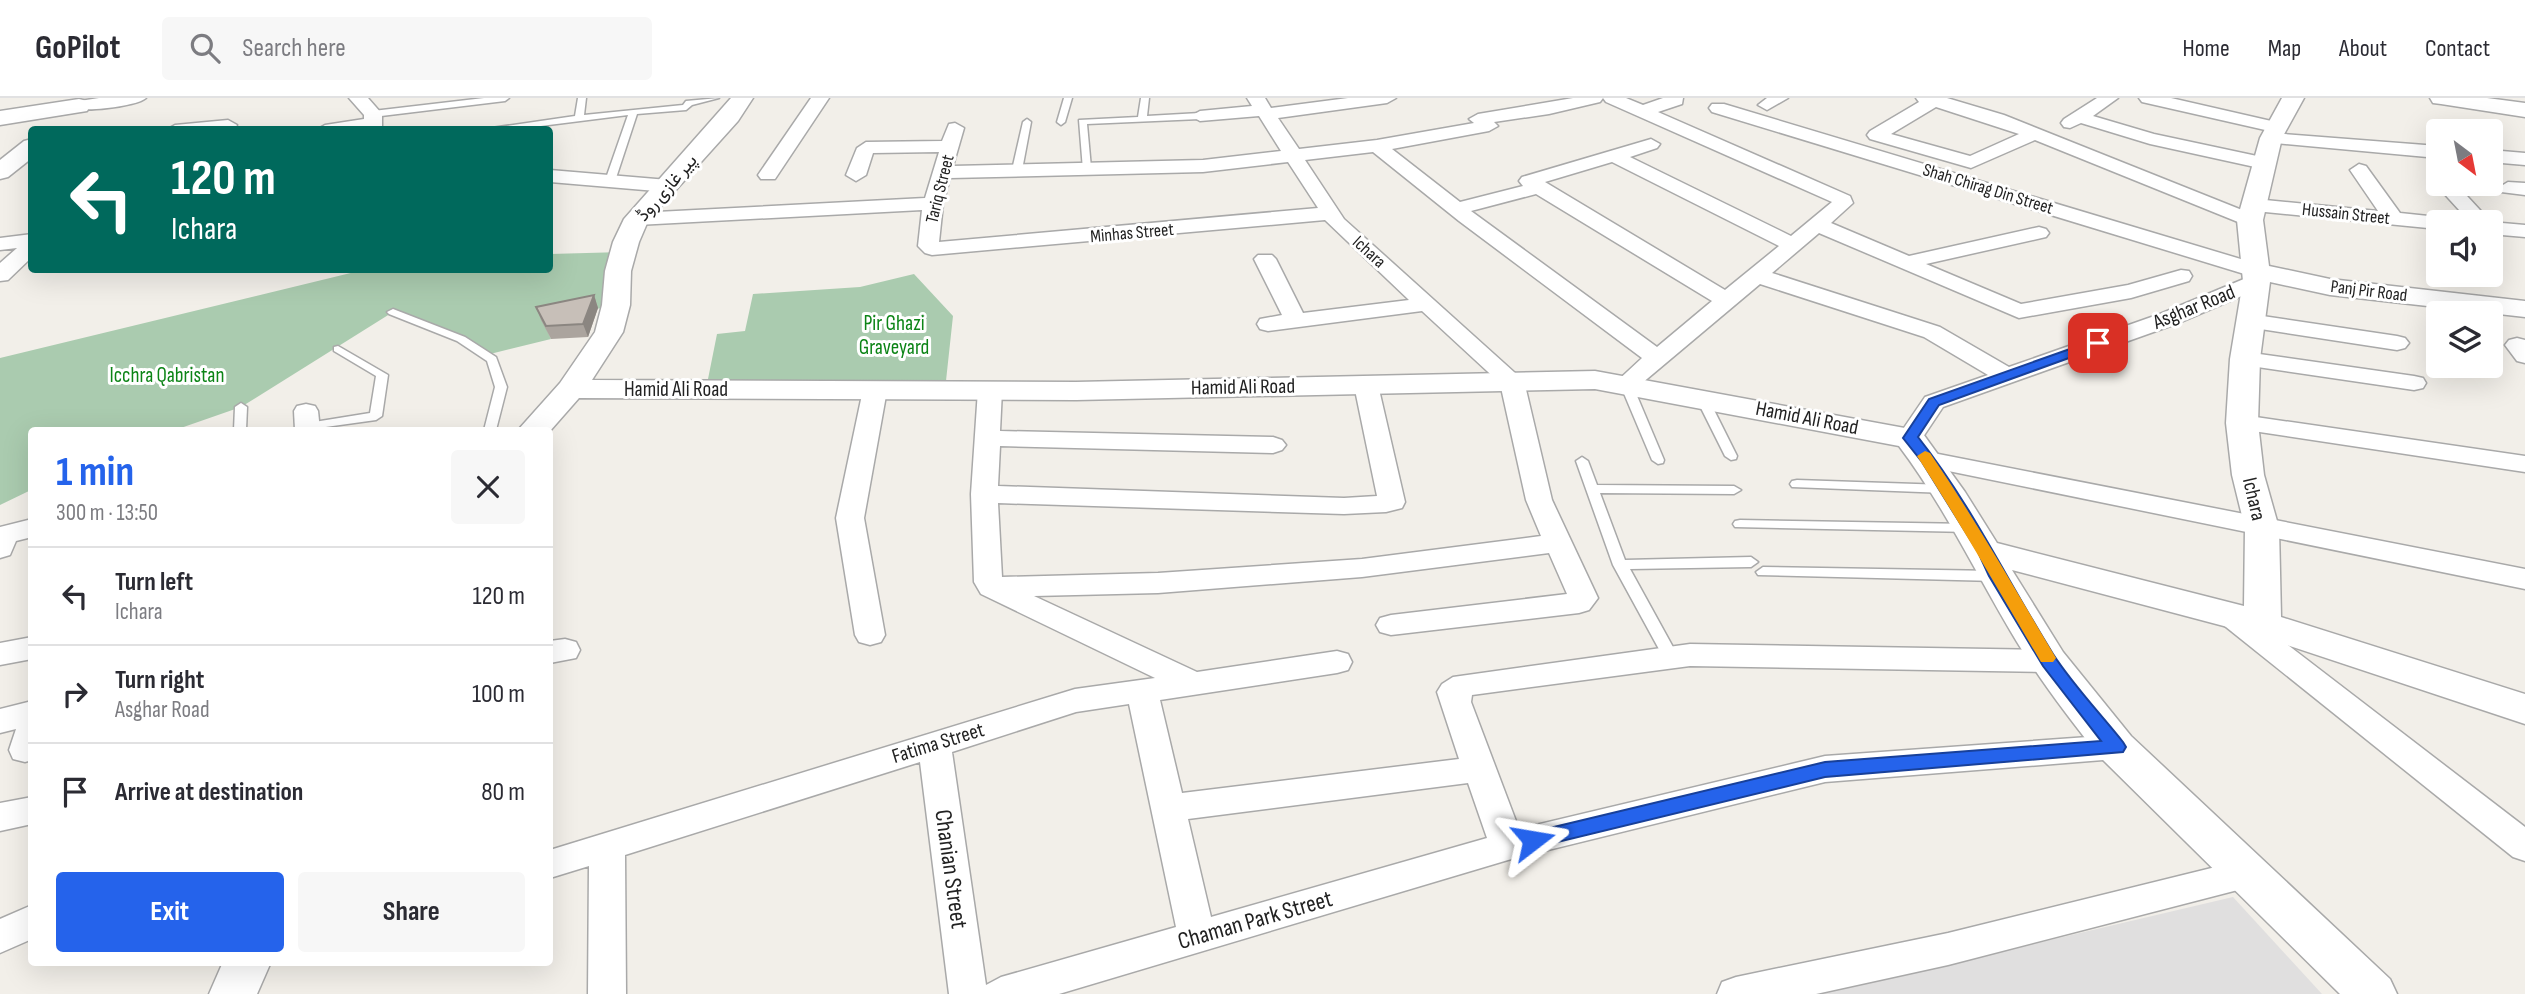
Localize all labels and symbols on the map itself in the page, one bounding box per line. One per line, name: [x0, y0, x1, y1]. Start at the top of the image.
north arrow: [2426, 119, 2502, 196]
street label: پیر غازی روڈ: [632, 150, 702, 226]
street label: Tariq Street: [921, 152, 959, 225]
street label: Shah Chirag Din Street: [1920, 159, 2056, 219]
street label: Hussain Street: [2301, 199, 2391, 229]
street label: Minhas Street: [1089, 219, 1175, 247]
street label: Ichara: [1348, 232, 1390, 272]
street label: Panj Pir Road: [2329, 276, 2409, 306]
street label: Asghar Road: [2148, 279, 2239, 335]
park label: Pir Ghazi Graveyard: [859, 311, 929, 360]
pin: [2068, 313, 2128, 373]
park label: Icchra Qabristan: [110, 363, 224, 388]
street label: Hamid Ali Road: [1191, 374, 1295, 400]
street label: Hamid Ali Road: [624, 377, 728, 402]
street label: Hamid Ali Road: [1754, 396, 1860, 440]
street label: Ichara: [2237, 475, 2271, 523]
street label: Fatima Street: [889, 717, 987, 769]
position arrow: [1496, 803, 1570, 877]
street label: Chanian Street: [928, 808, 974, 930]
street label: Chaman Park Street: [1174, 884, 1336, 956]

